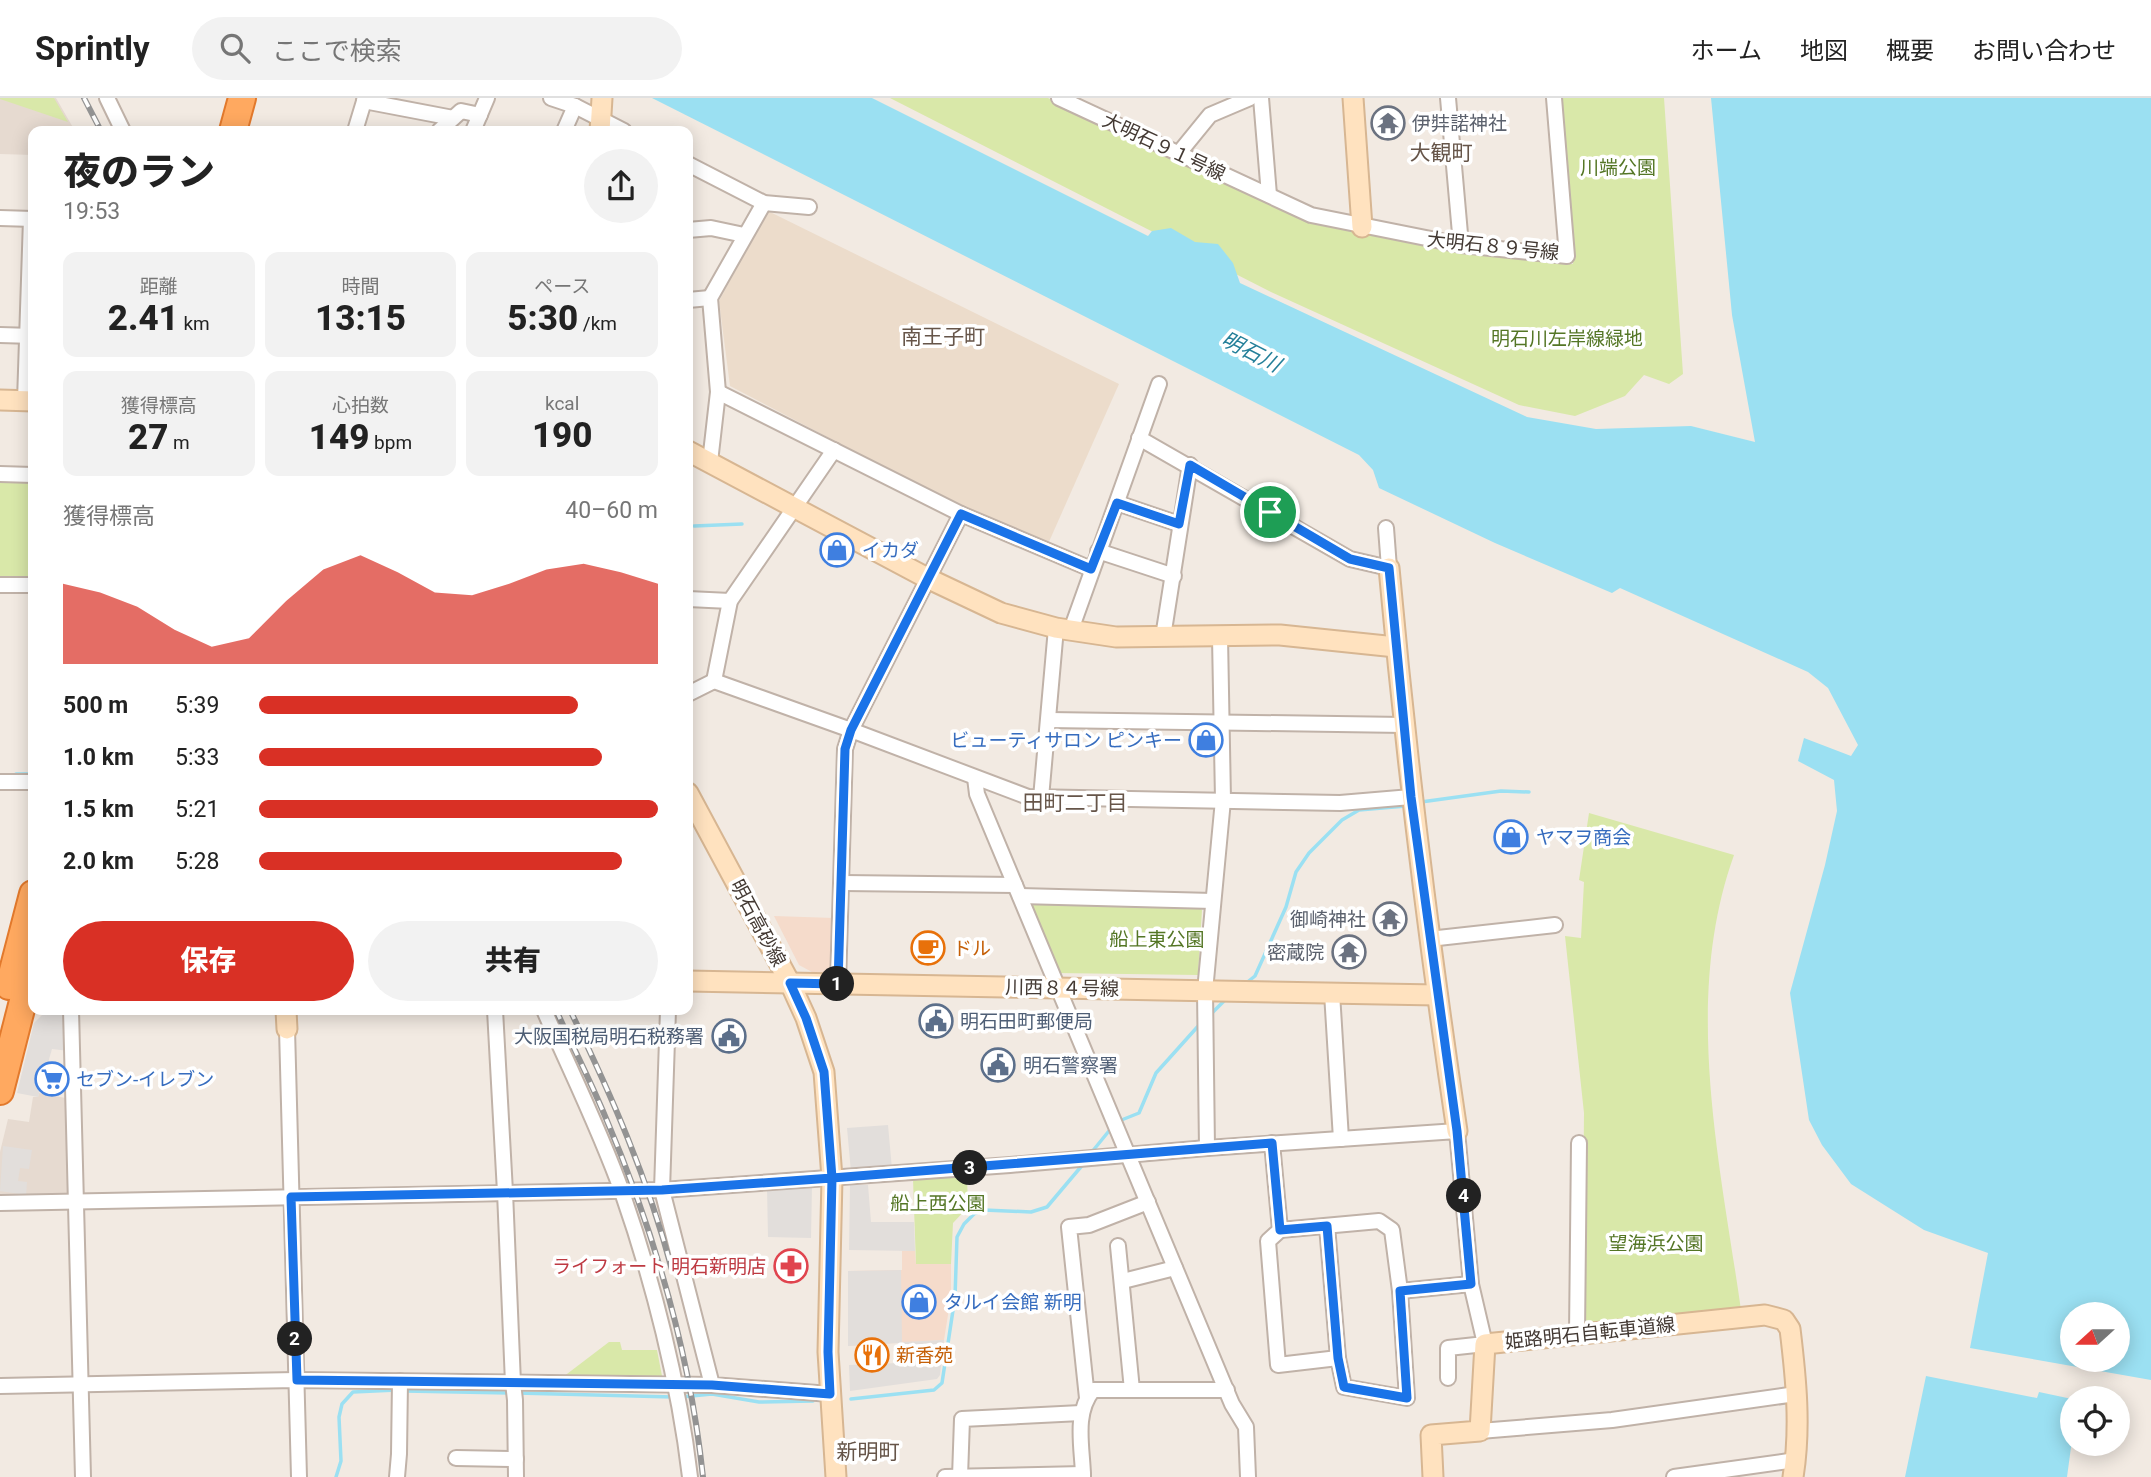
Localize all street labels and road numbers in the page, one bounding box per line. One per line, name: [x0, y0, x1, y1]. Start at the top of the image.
street label: 大明石９１号線: [1099, 108, 1229, 186]
street label: 大明石８９号線: [1426, 228, 1560, 264]
street label: 明石高砂線: [726, 876, 790, 970]
street label: 川西８４号線: [1005, 976, 1119, 1000]
street label: 姫路明石自転車道線: [1504, 1313, 1676, 1353]

